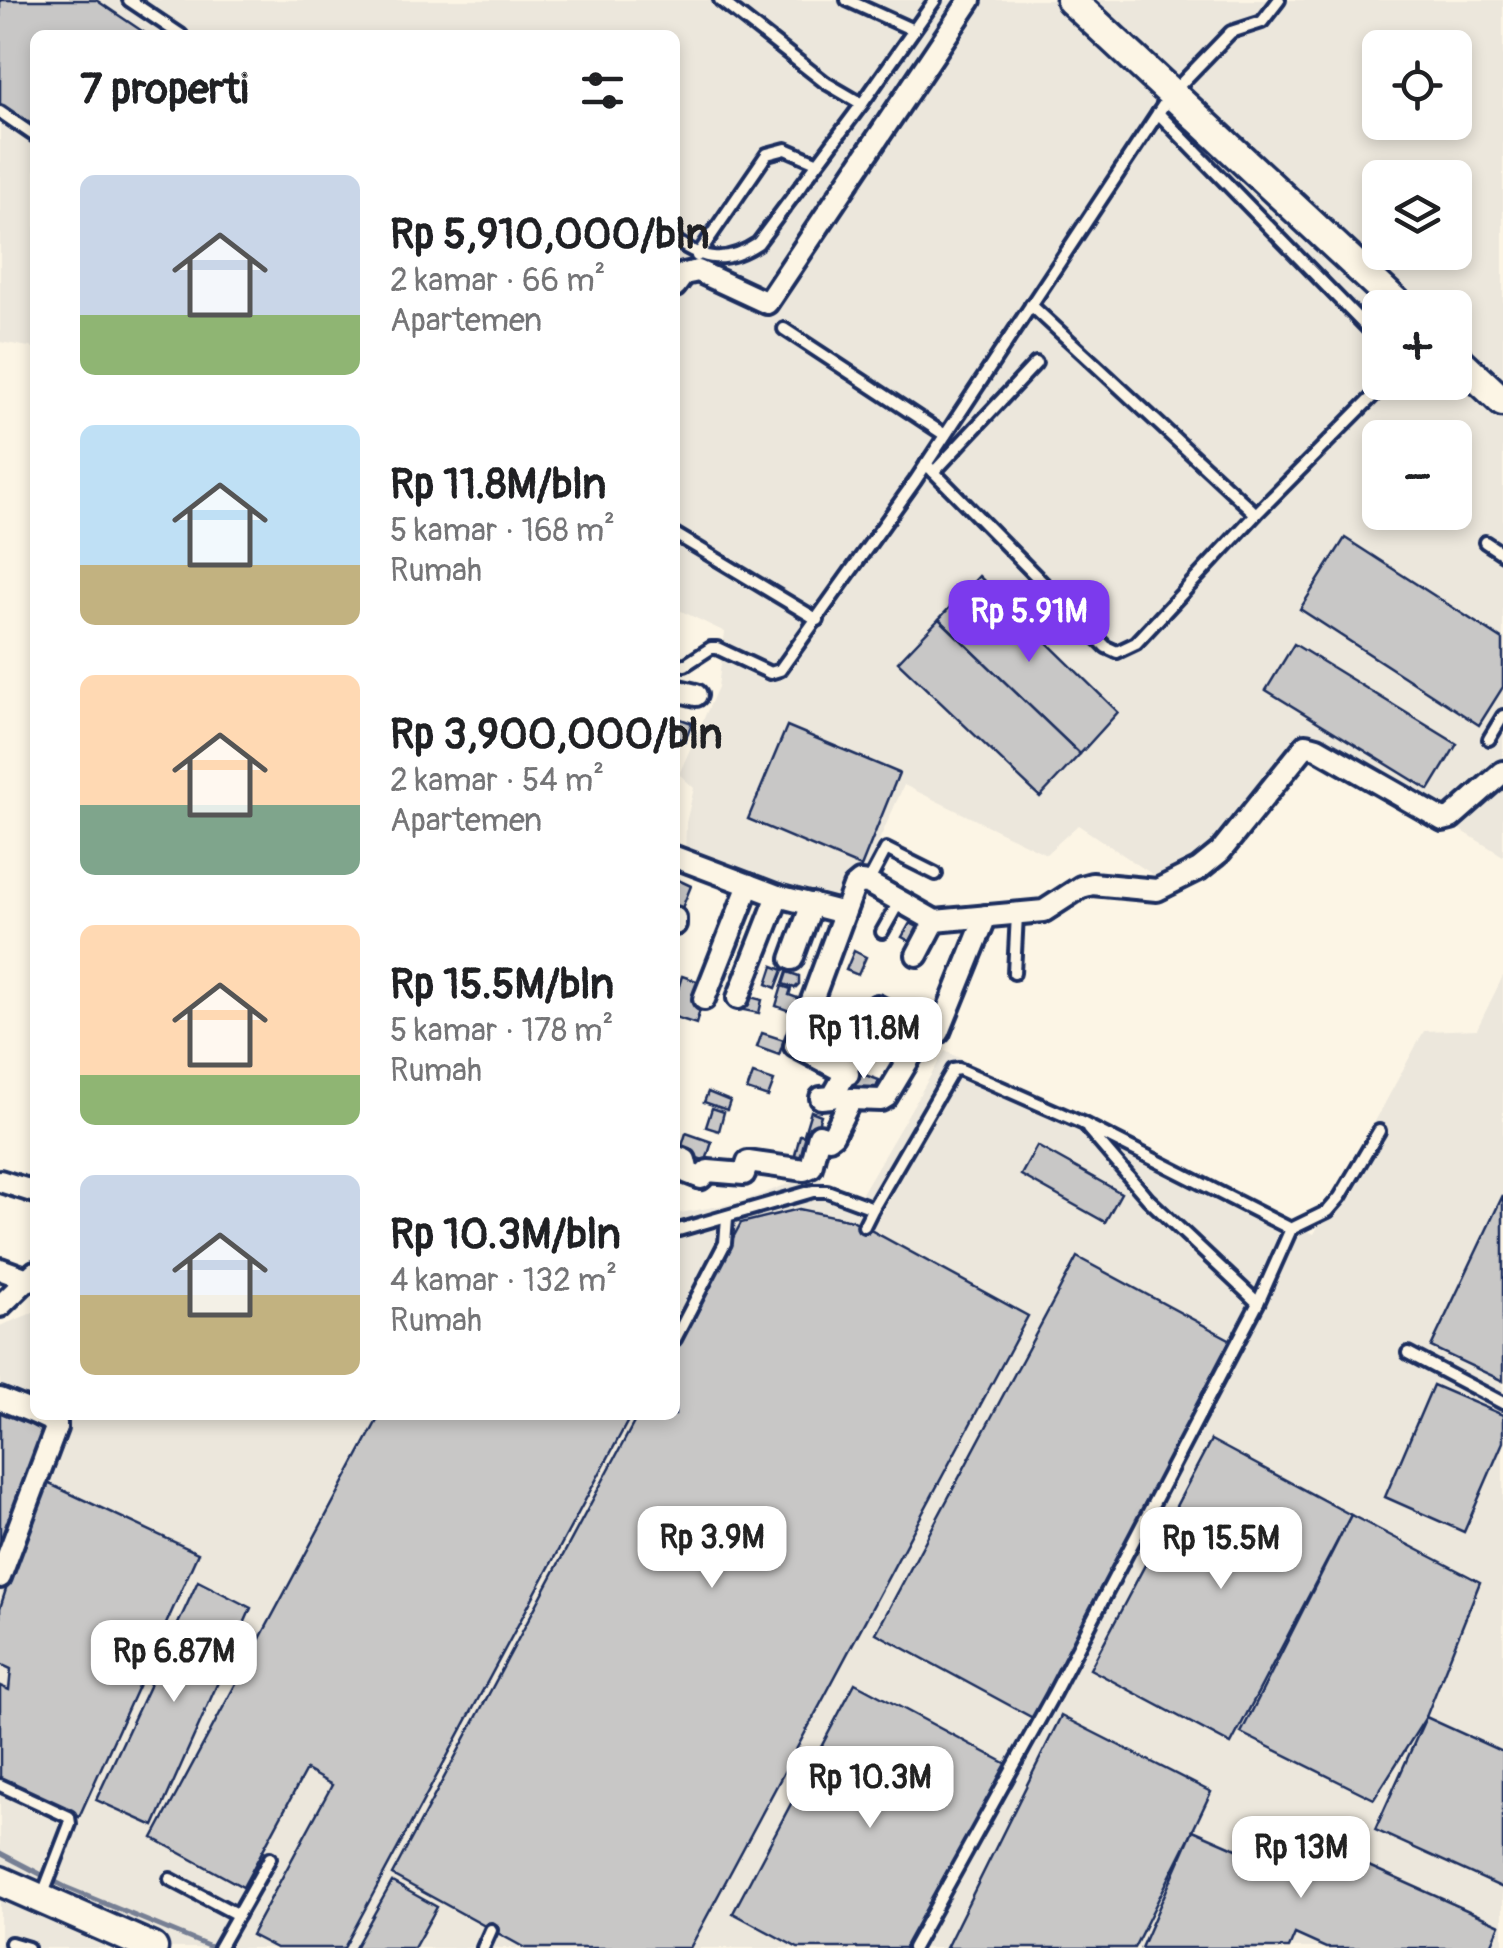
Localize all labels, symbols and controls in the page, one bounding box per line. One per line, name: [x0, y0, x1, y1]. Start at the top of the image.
map controls: [1362, 30, 1472, 530]
button: locate: [1362, 30, 1472, 140]
icon: filters: [575, 63, 630, 118]
text: 7 properti: [80, 64, 248, 116]
button: layers: [1362, 160, 1472, 270]
text: Rp 5,910,000/bln: [390, 209, 710, 261]
icon: home: [160, 215, 280, 335]
text: 2 kamar · 66 m²: [390, 261, 606, 301]
button: +: [1362, 290, 1472, 400]
text: Apartemen: [390, 301, 542, 341]
button: −: [1362, 420, 1472, 530]
text: Rp 11.8M/bln: [390, 459, 606, 511]
icon: home: [160, 465, 280, 585]
text: 5 kamar · 168 m²: [390, 511, 615, 551]
text: Rumah: [390, 551, 482, 591]
pin: Rp 5.91M: [926, 580, 1132, 665]
text: Rp 5.91M: [971, 592, 1087, 632]
text: Rp 3,900,000/bln: [390, 709, 723, 761]
icon: home: [160, 715, 280, 835]
text: 2 kamar · 54 m²: [390, 761, 604, 801]
text: Apartemen: [390, 801, 542, 841]
text: Rp 15.5M/bln: [390, 959, 614, 1011]
icon: home: [160, 965, 280, 1085]
pin: Rp 11.8M: [761, 997, 967, 1082]
text: Rp 11.8M: [808, 1009, 920, 1049]
text: 5 kamar · 178 m²: [390, 1011, 613, 1051]
text: Rumah: [390, 1051, 482, 1091]
text: Rp 10.3M/bln: [390, 1209, 621, 1261]
icon: home: [160, 1215, 280, 1335]
text: 4 kamar · 132 m²: [390, 1261, 617, 1301]
text: Rumah: [390, 1301, 482, 1341]
pin: Rp 3.9M: [620, 1506, 804, 1591]
pin: Rp 15.5M: [1118, 1507, 1324, 1592]
text: Rp 3.9M: [660, 1518, 764, 1558]
text: Rp 15.5M: [1162, 1519, 1280, 1559]
pin: Rp 6.87M: [71, 1620, 277, 1705]
text: Rp 6.87M: [113, 1632, 235, 1672]
pin: Rp 10.3M: [767, 1746, 973, 1831]
text: Rp 10.3M: [809, 1758, 931, 1798]
pin: Rp 13M: [1220, 1816, 1382, 1901]
text: Rp 13M: [1254, 1828, 1348, 1868]

